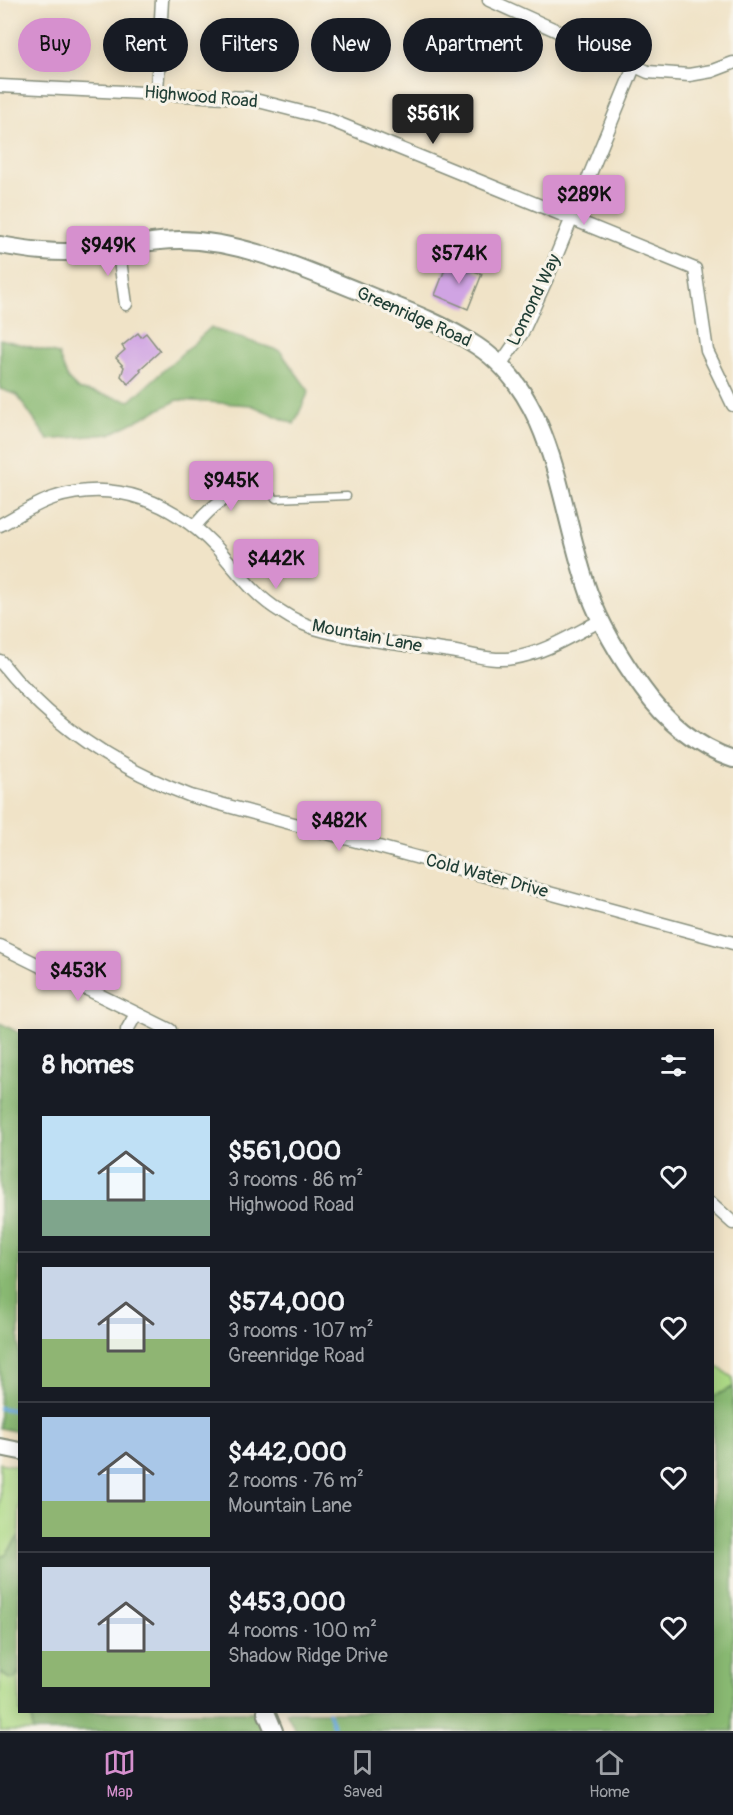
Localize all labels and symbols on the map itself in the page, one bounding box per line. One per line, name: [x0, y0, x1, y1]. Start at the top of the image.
street label: Highwood Road: [143, 81, 259, 113]
pin: $561K: [391, 94, 475, 145]
pin: $289K: [542, 175, 626, 226]
pin: $949K: [66, 226, 150, 277]
pin: $574K: [417, 234, 501, 285]
street label: Lomond Way: [502, 250, 566, 350]
street label: Greenridge Road: [353, 281, 475, 353]
pin: $945K: [189, 461, 273, 512]
pin: $442K: [234, 539, 318, 590]
street label: Mountain Lane: [310, 614, 424, 658]
pin: $482K: [297, 801, 381, 852]
street label: Cold Water Drive: [423, 849, 551, 903]
pin: $453K: [36, 951, 120, 1002]

